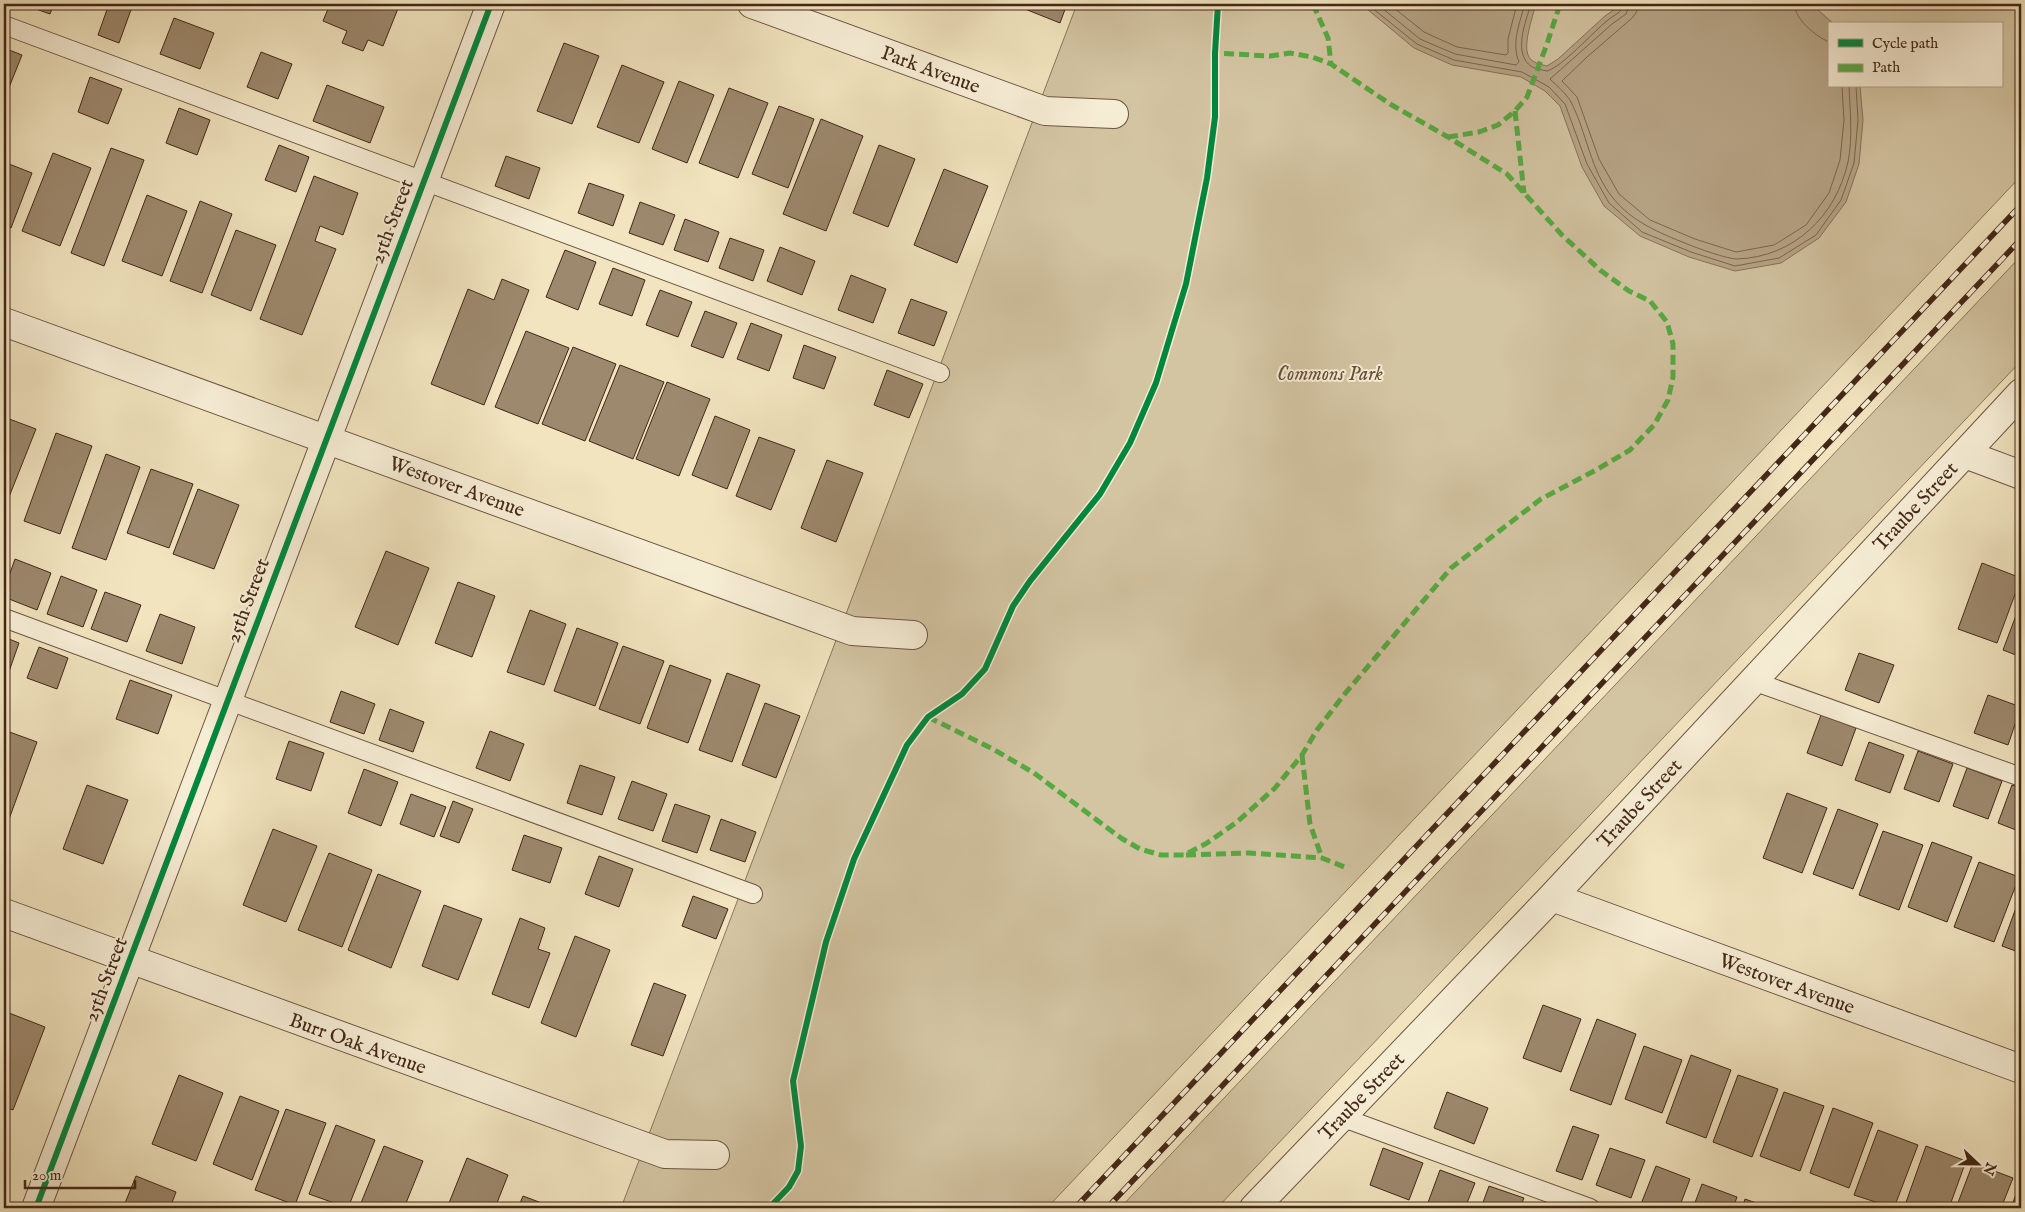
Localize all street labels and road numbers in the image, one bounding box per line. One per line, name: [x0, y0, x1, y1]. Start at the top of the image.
street label: Park Avenue: [878, 41, 983, 100]
street label: 25th Street: [365, 176, 420, 267]
street label: Westover Avenue: [385, 451, 528, 524]
street label: Traube Street: [1868, 457, 1964, 557]
street label: 25th Street: [221, 555, 276, 646]
street label: Traube Street: [1592, 754, 1688, 854]
street label: 25th Street: [79, 934, 134, 1025]
street label: Westover Avenue: [1715, 948, 1858, 1021]
street label: Burr Oak Avenue: [286, 1008, 429, 1081]
street label: Traube Street: [1314, 1048, 1411, 1146]

